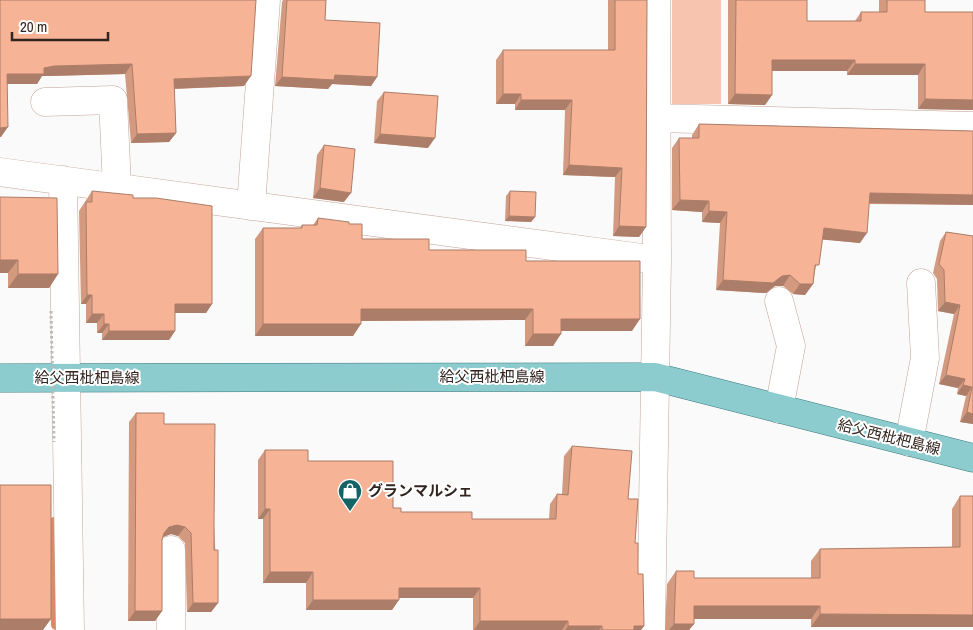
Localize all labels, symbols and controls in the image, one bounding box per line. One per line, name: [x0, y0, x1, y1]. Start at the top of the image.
scale bar: [12, 10, 109, 42]
text: 20 m: [20, 16, 47, 37]
street label: 給父西枇杷島線: [439, 366, 545, 387]
street label: 給父西枇杷島線: [34, 367, 140, 388]
street label: 給父西枇杷島線: [836, 414, 943, 459]
shop icon: グランマルシェ: [337, 478, 363, 512]
place label: グランマルシェ: [368, 480, 473, 501]

